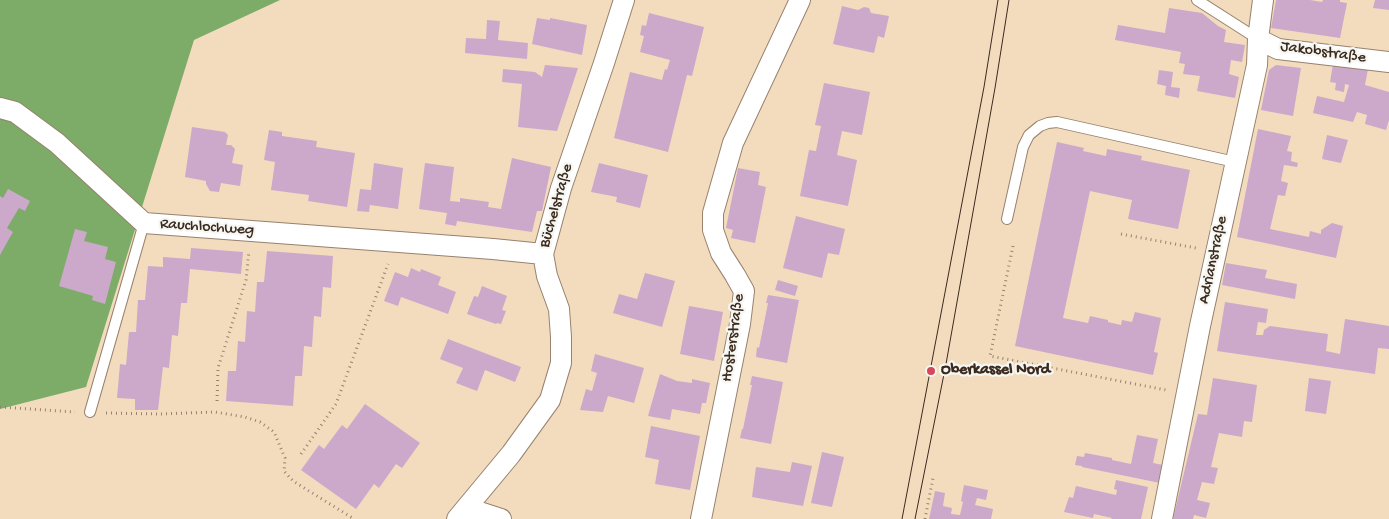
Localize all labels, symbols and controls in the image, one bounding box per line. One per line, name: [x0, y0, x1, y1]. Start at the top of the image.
street label: Jakobstraße: [1279, 37, 1367, 69]
street label: Büchelstraße: [536, 162, 578, 250]
street label: Adrianstraße: [1195, 214, 1233, 306]
street label: Rauchlochweg: [159, 215, 255, 241]
street label: Hosterstraße: [718, 293, 750, 383]
place label: Oberkassel Nord: [941, 361, 1050, 381]
marker: Oberkassel Nord: [925, 365, 937, 377]

